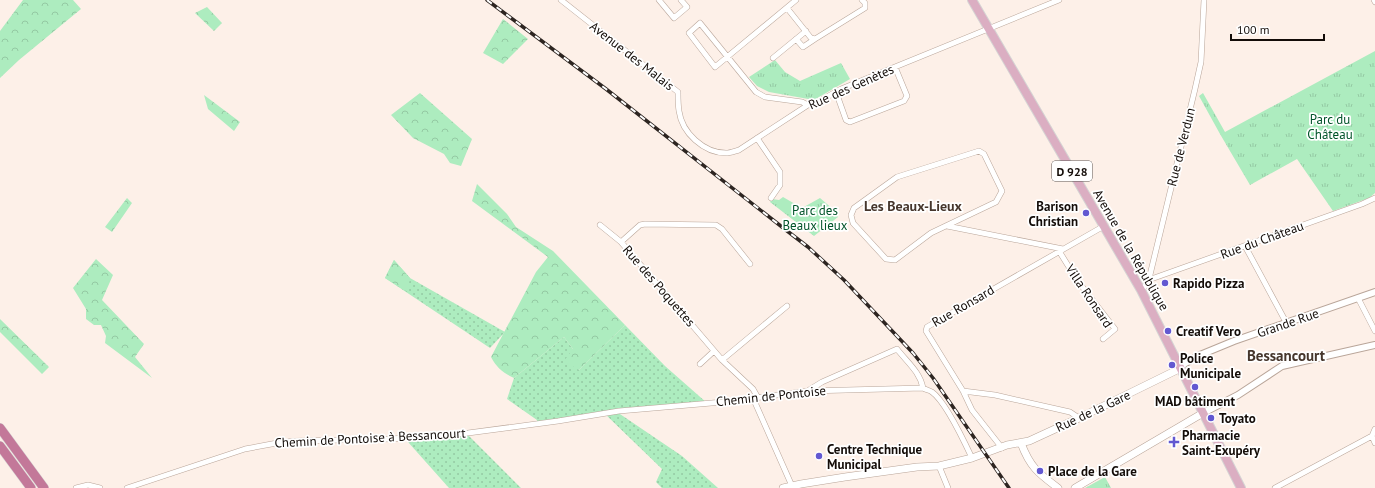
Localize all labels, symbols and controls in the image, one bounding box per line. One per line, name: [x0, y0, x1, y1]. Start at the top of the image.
scale bar: [1231, 16, 1324, 42]
street label: Avenue des Malais: [586, 18, 678, 94]
text: 100 m: [1237, 22, 1270, 37]
street label: Rue des Genètes: [806, 61, 896, 113]
street label: Rue de Verdun: [1163, 106, 1199, 188]
park label: Parc du Château: [1307, 111, 1353, 143]
road number: D 928: [1052, 161, 1092, 181]
street label: Avenue de la République: [1089, 186, 1173, 314]
district label: Les Beaux-Lieux: [864, 197, 963, 215]
place label: Barison Christian: [1029, 198, 1078, 230]
park label: Parc des Beaux lieux: [782, 202, 848, 234]
marker: Barison Christian: [1081, 208, 1091, 218]
street label: Rue du Château: [1218, 217, 1306, 263]
street label: Rue des Poquettes: [619, 242, 699, 330]
street label: Villa Ronsard: [1061, 260, 1116, 331]
place label: Rapido Pizza: [1173, 275, 1244, 292]
marker: Rapido Pizza: [1160, 278, 1170, 288]
street label: Rue Ronsard: [929, 281, 997, 331]
street label: Grande Rue: [1255, 305, 1321, 341]
place label: Creatif Vero: [1176, 323, 1241, 340]
marker: Creatif Vero: [1163, 326, 1173, 336]
district label: Bessancourt: [1247, 346, 1326, 365]
place label: Police Municipale: [1180, 350, 1241, 382]
marker: Police Municipale: [1167, 360, 1177, 370]
street label: Chemin de Pontoise: [715, 382, 827, 410]
marker: MAD bâtiment: [1190, 382, 1200, 392]
street label: Rue de la Gare: [1053, 386, 1133, 436]
place label: MAD bâtiment: [1155, 393, 1235, 410]
place label: Toyato: [1219, 410, 1256, 427]
marker: Toyato: [1206, 413, 1216, 423]
street label: Chemin de Pontoise à Bessancourt: [274, 424, 467, 451]
place label: Pharmacie Saint-Exupéry: [1182, 427, 1261, 459]
marker: Pharmacie Saint-Exupéry: [1169, 437, 1179, 447]
place label: Centre Technique Municipal: [827, 441, 923, 473]
marker: Centre Technique Municipal: [814, 451, 824, 461]
place label: Place de la Gare: [1048, 463, 1137, 480]
marker: Place de la Gare: [1035, 466, 1045, 476]

